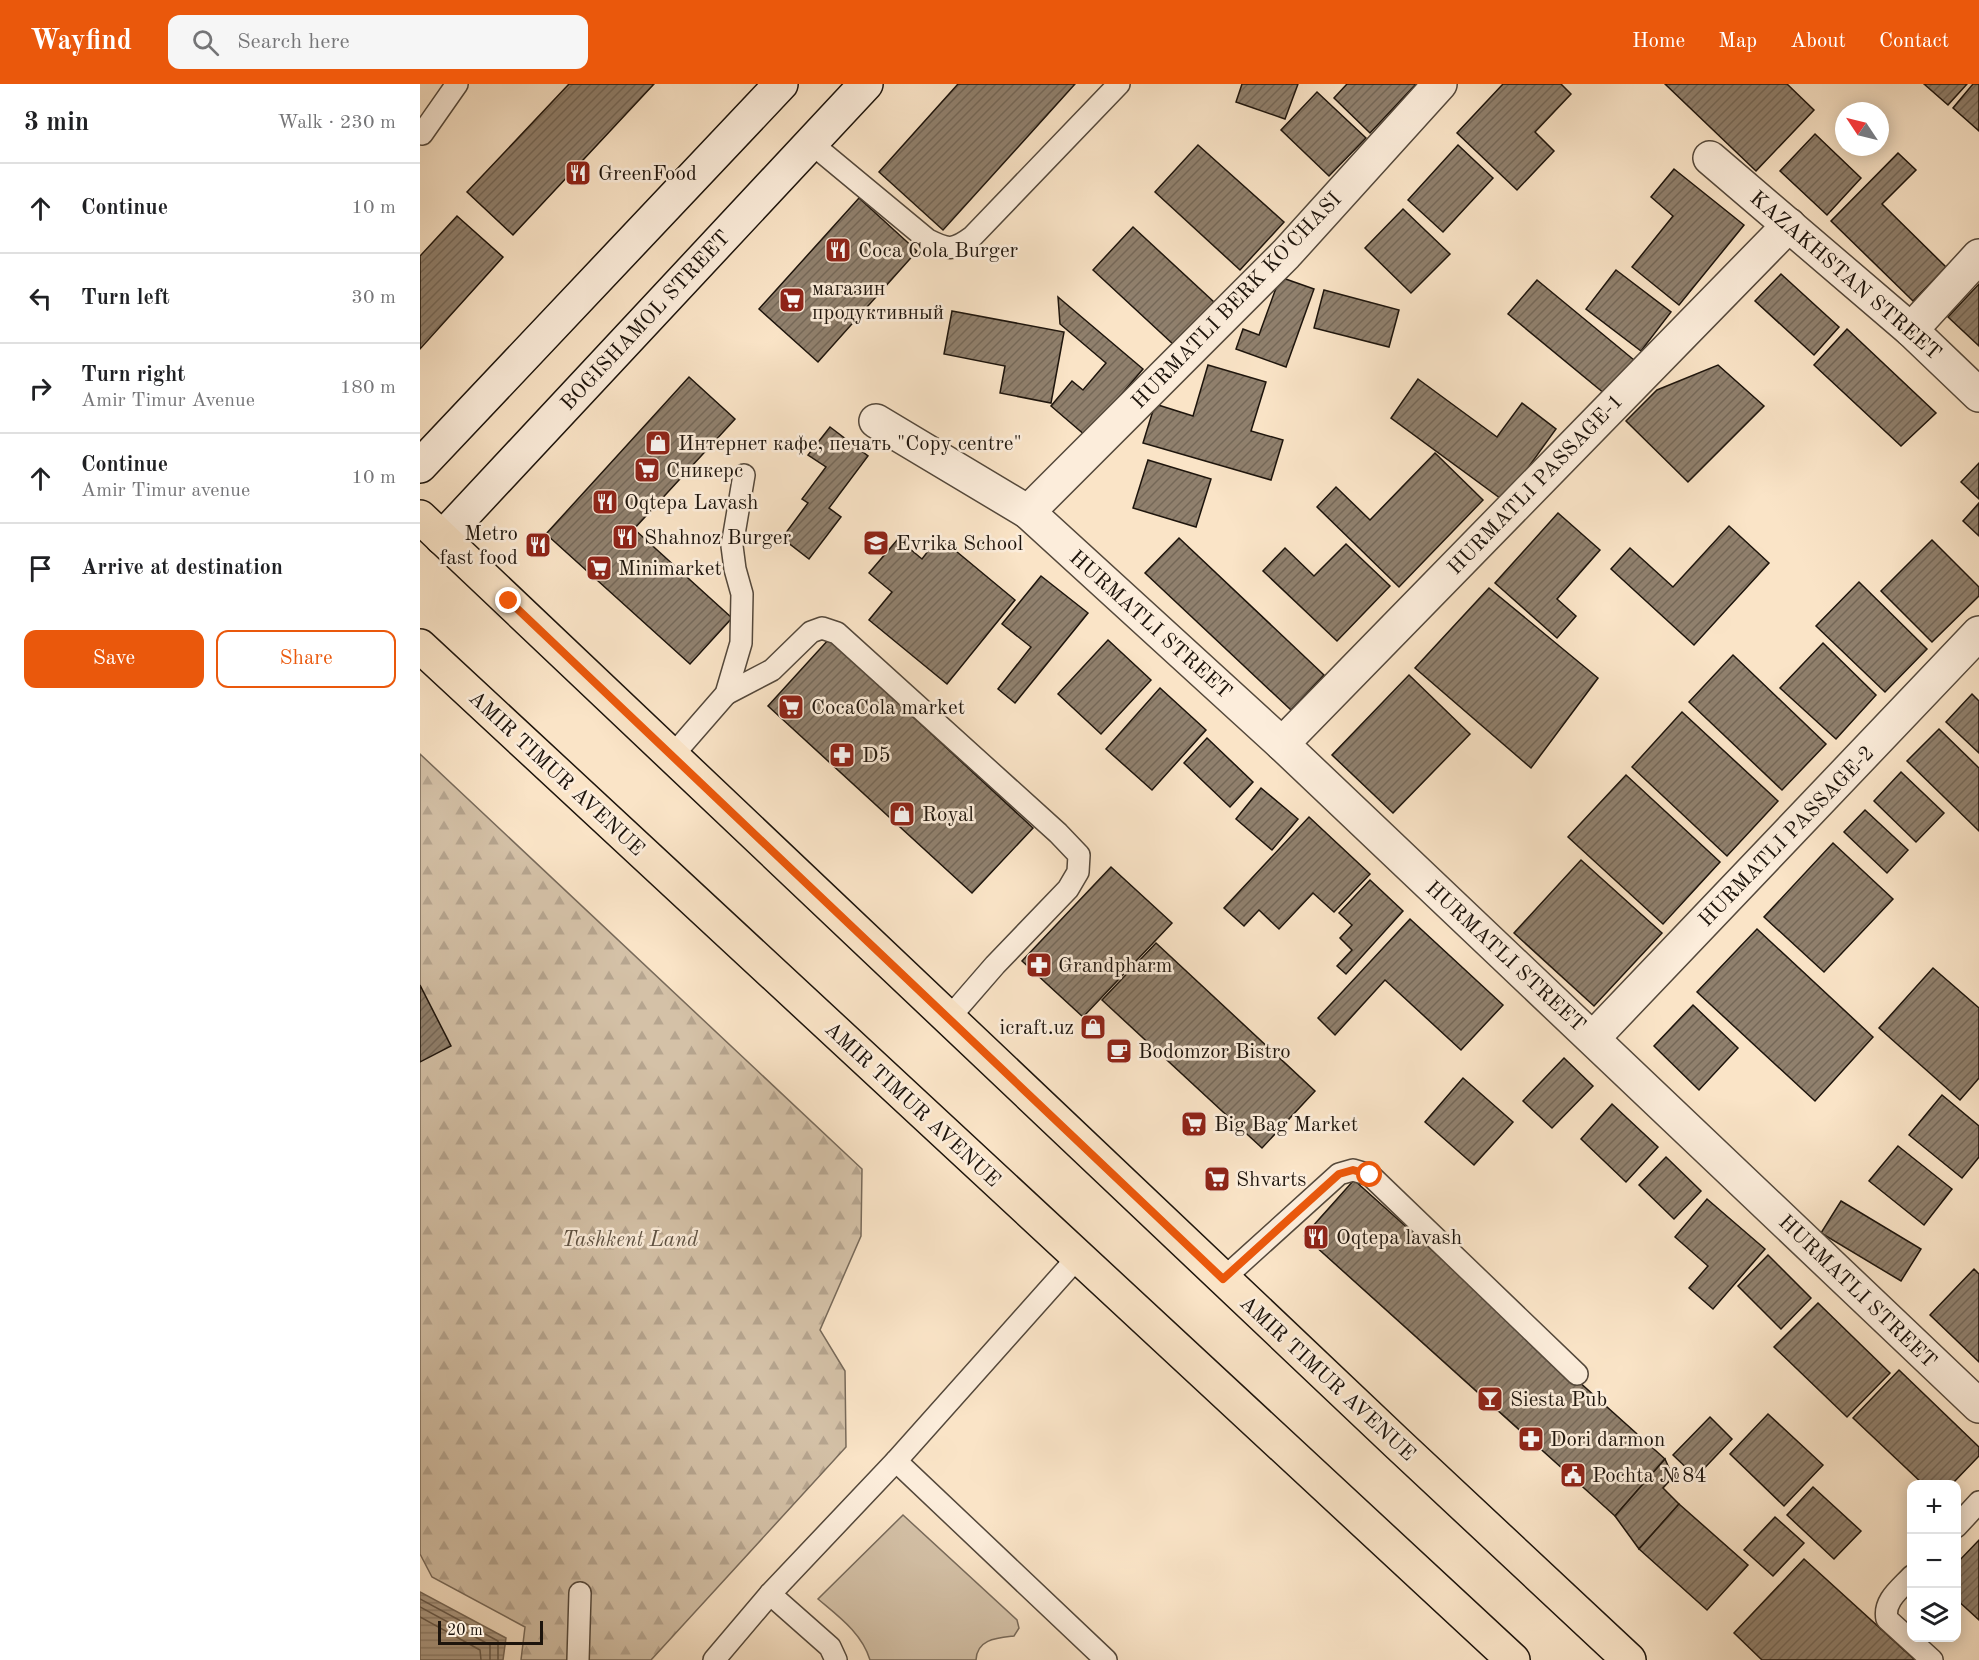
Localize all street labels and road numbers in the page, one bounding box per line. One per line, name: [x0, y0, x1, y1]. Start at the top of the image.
street label: KAZAKHSTAN STREET: [1745, 188, 1945, 365]
street label: HURMATLI BERK KO'CHASI: [1128, 189, 1346, 413]
street label: BOGISHAMOL STREET: [557, 227, 735, 415]
street label: HURMATLI PASSAGE-1: [1444, 391, 1628, 579]
street label: HURMATLI STREET: [1065, 547, 1235, 703]
street label: AMIR TIMUR AVENUE: [464, 688, 648, 861]
street label: HURMATLI PASSAGE-2: [1695, 743, 1879, 931]
street label: HURMATLI STREET: [1421, 878, 1589, 1036]
street label: AMIR TIMUR AVENUE: [820, 1019, 1004, 1192]
street label: HURMATLI STREET: [1774, 1212, 1940, 1373]
street label: AMIR TIMUR AVENUE: [1235, 1293, 1419, 1466]

